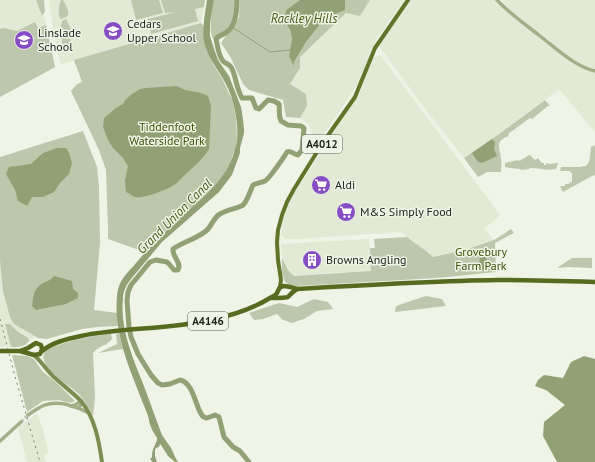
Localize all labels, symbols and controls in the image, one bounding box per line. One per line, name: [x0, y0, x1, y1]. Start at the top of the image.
water label: Rackley Hills: [271, 10, 338, 27]
place label: Cedars Upper School: [127, 16, 196, 45]
school or university icon: Cedars Upper School: [102, 20, 124, 42]
place label: Linslade School: [38, 25, 81, 54]
school or university icon: Linslade School: [13, 29, 35, 51]
park label: Tiddenfoot Waterside Park: [129, 119, 205, 148]
road number: A4012: [302, 135, 342, 153]
supermarket icon: Aldi: [310, 174, 332, 196]
water label: Grand Union Canal: [133, 175, 216, 258]
place label: Aldi: [335, 177, 355, 192]
supermarket icon: M&S Simply Food: [335, 201, 357, 223]
place label: M&S Simply Food: [360, 204, 452, 219]
park label: Grovebury Farm Park: [455, 244, 507, 273]
building icon: Browns Angling: [301, 249, 323, 271]
place label: Browns Angling: [326, 252, 406, 267]
road number: A4146: [188, 312, 228, 330]

